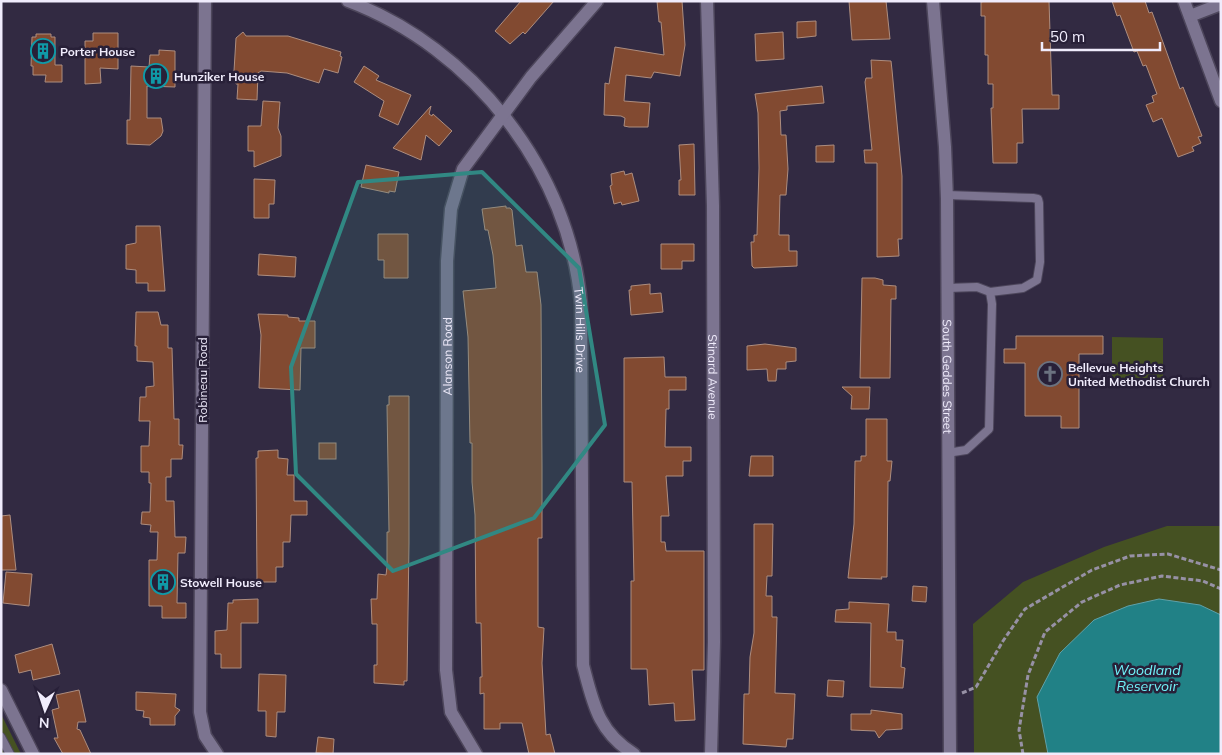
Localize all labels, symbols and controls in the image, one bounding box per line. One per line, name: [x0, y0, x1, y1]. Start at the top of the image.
scale bar: [1042, 20, 1160, 52]
text: 50 m: [1050, 27, 1085, 46]
building icon: Porter House: [30, 38, 56, 64]
place label: Porter House: [60, 44, 135, 59]
building icon: Hunziker House: [143, 63, 169, 89]
place label: Hunziker House: [174, 69, 265, 84]
street label: Twin Hills Drive: [572, 286, 589, 373]
street label: Alanson Road: [439, 317, 454, 395]
street label: South Geddes Street: [940, 319, 956, 434]
street label: Stinard Avenue: [706, 334, 721, 420]
street label: Robineau Road: [195, 337, 210, 423]
place label: Bellevue Heights United Methodist Church: [1068, 360, 1210, 389]
church icon: Bellevue Heights United Methodist Church: [1037, 361, 1063, 387]
building icon: Stowell House: [150, 569, 176, 595]
place label: Stowell House: [180, 575, 262, 590]
water label: Woodland Reservoir: [1113, 661, 1181, 695]
north arrow: [20, 685, 70, 735]
text: N: [39, 714, 50, 732]

